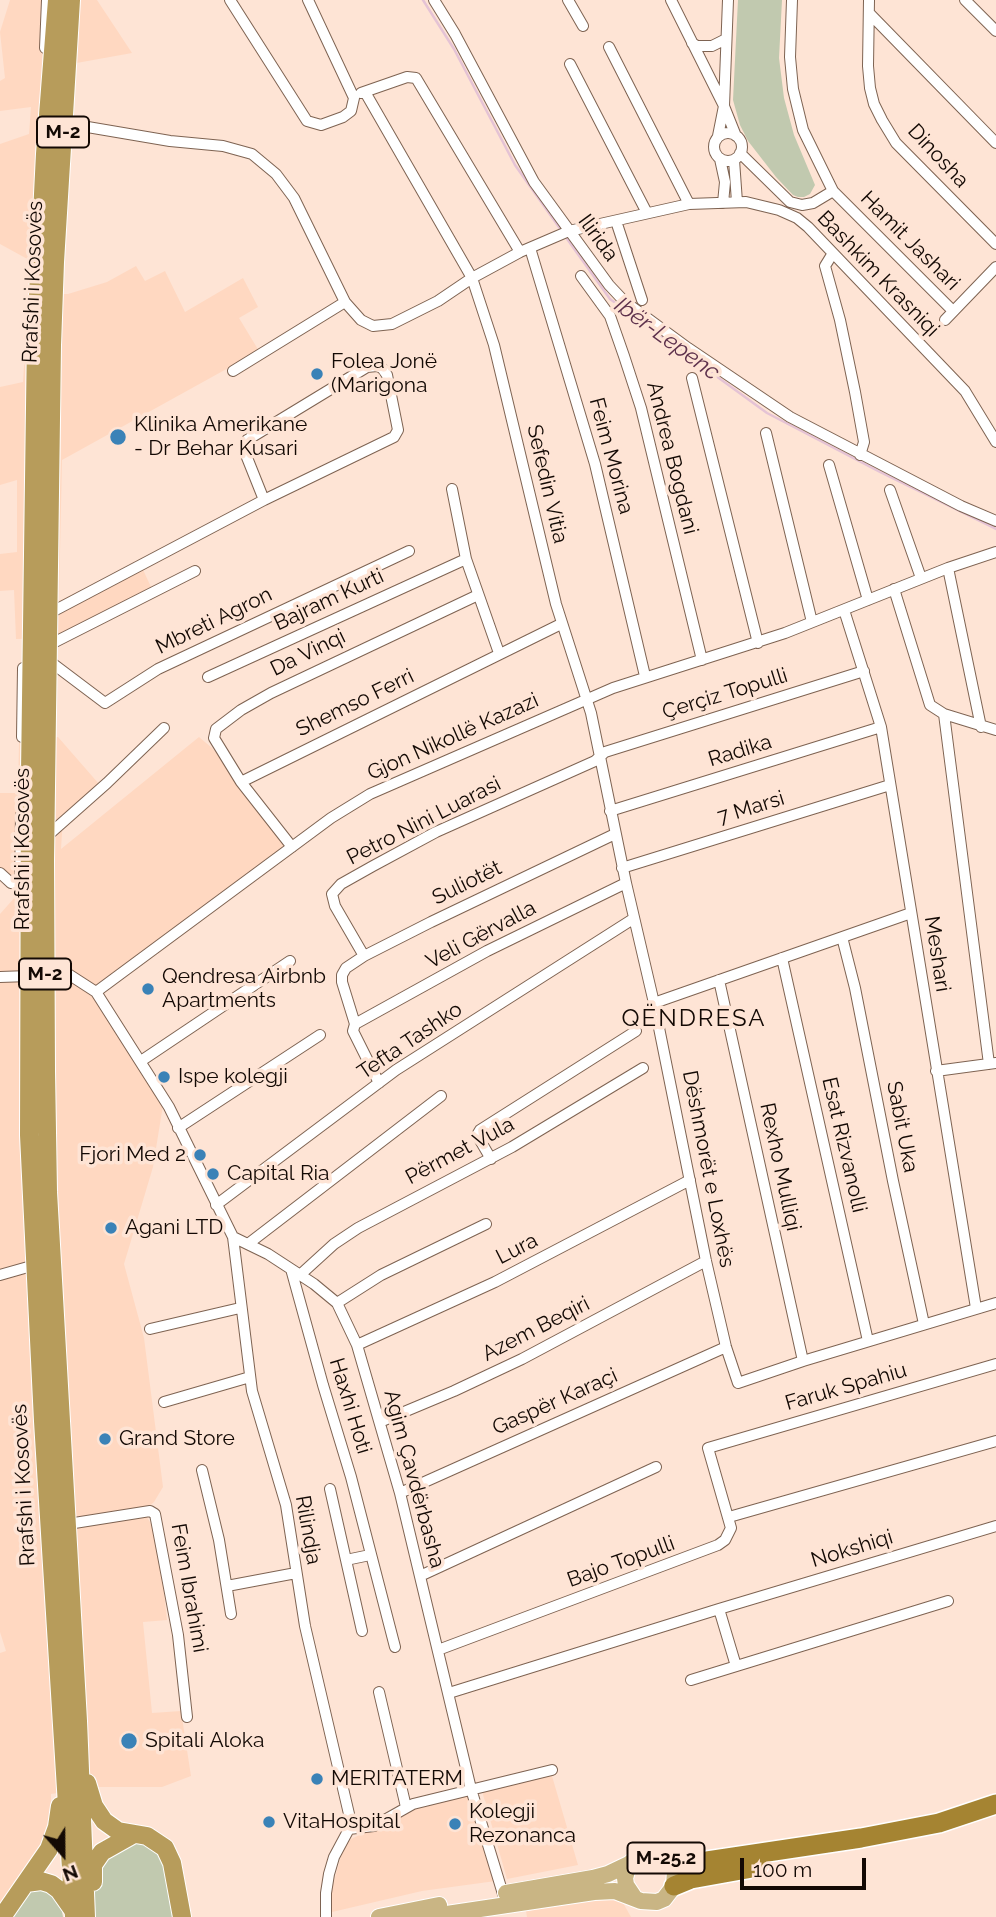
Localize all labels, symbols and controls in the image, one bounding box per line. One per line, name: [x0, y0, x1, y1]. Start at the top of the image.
road number: M-2: [37, 116, 89, 148]
street label: Dinosha: [902, 119, 974, 193]
street label: Hamit Jashari: [855, 186, 965, 296]
street label: Rrafshi i Kosovës: [18, 200, 48, 364]
street label: Bashkim Krasniqi: [812, 206, 944, 342]
street label: Ilirida: [573, 210, 623, 266]
water label: Ibër-Lepenc: [609, 292, 725, 386]
place label: Folea Jonë (Marigona: [331, 349, 437, 399]
marker: Folea Jonë (Marigona: [309, 366, 325, 382]
street label: Andrea Bogdani: [641, 379, 703, 537]
street label: Feim Morina: [583, 395, 639, 517]
place label: Klinika Amerikane - Dr Behar Kusari: [134, 412, 307, 462]
street label: Sefedin Vitia: [521, 422, 573, 546]
marker: Klinika Amerikane - Dr Behar Kusari: [108, 427, 128, 447]
street label: Bajram Kurti: [270, 564, 388, 636]
street label: Mbreti Agron: [152, 582, 276, 660]
street label: Da Vinqi: [266, 624, 350, 682]
street label: Çerçiz Topulli: [659, 663, 791, 725]
street label: Shemso Ferri: [292, 664, 418, 742]
street label: Gjon Nikollë Kazazi: [364, 688, 542, 786]
street label: Radika: [705, 729, 775, 773]
street label: Rrafshi i Kosovës: [10, 768, 36, 930]
street label: Petro Nini Luarasi: [343, 771, 505, 871]
street label: 7 Marsi: [715, 786, 787, 830]
street label: Suliotët: [428, 855, 506, 911]
street label: Veli Gërvalla: [422, 896, 540, 974]
street label: Meshari: [919, 914, 955, 994]
road number: M-2: [19, 958, 71, 990]
place label: Qendresa Airbnb Apartments: [162, 964, 326, 1014]
marker: Qendresa Airbnb Apartments: [140, 981, 156, 997]
street label: Tefta Tashko: [353, 997, 467, 1085]
district label: QËNDRESA: [623, 1005, 765, 1033]
place label: Ispe kolegji: [178, 1064, 288, 1090]
street label: Dëshmorët e Loxhës: [677, 1068, 739, 1270]
marker: Ispe kolegji: [156, 1069, 172, 1085]
street label: Esat Rizvanolli: [816, 1075, 872, 1215]
street label: Sabit Uka: [881, 1079, 923, 1175]
street label: Rexho Mulliqi: [754, 1101, 806, 1233]
street label: Përmet Vula: [401, 1112, 519, 1190]
place label: Fjori Med 2: [79, 1142, 186, 1168]
marker: Fjori Med 2: [192, 1147, 208, 1163]
place label: Capital Ria: [227, 1161, 330, 1187]
marker: Capital Ria: [205, 1166, 221, 1182]
place label: Agani LTD: [125, 1215, 223, 1241]
marker: Agani LTD: [103, 1220, 119, 1236]
street label: Lura: [492, 1228, 542, 1270]
street label: Azem Beqiri: [478, 1291, 594, 1367]
street label: Haxhi Hoti: [323, 1355, 377, 1457]
street label: Faruk Spahiu: [782, 1358, 910, 1416]
street label: Gaspër Karaçi: [488, 1363, 622, 1441]
street label: Agim Çavdërbasha: [378, 1387, 450, 1571]
street label: Rrafshi i Kosovës: [7, 1403, 41, 1567]
place label: Grand Store: [119, 1426, 235, 1452]
marker: Grand Store: [97, 1431, 113, 1447]
street label: Rilindja: [290, 1493, 326, 1567]
street label: Feim Ibrahimi: [165, 1521, 213, 1655]
street label: Nokshiqi: [808, 1525, 896, 1573]
street label: Bajo Topulli: [564, 1531, 678, 1593]
place label: Spitali Aloka: [145, 1728, 264, 1754]
marker: Spitali Aloka: [119, 1731, 139, 1751]
place label: MERITATERM: [331, 1766, 463, 1792]
marker: MERITATERM: [309, 1771, 325, 1787]
place label: Kolegji Rezonanca: [469, 1799, 576, 1849]
place label: VitaHospital: [283, 1809, 400, 1835]
marker: VitaHospital: [261, 1814, 277, 1830]
marker: Kolegji Rezonanca: [447, 1816, 463, 1832]
north arrow: [28, 1819, 98, 1889]
road number: M-25.2: [628, 1842, 704, 1874]
scale bar: [744, 1843, 870, 1887]
text: 100 m: [753, 1857, 812, 1882]
text: N: [60, 1861, 81, 1886]

